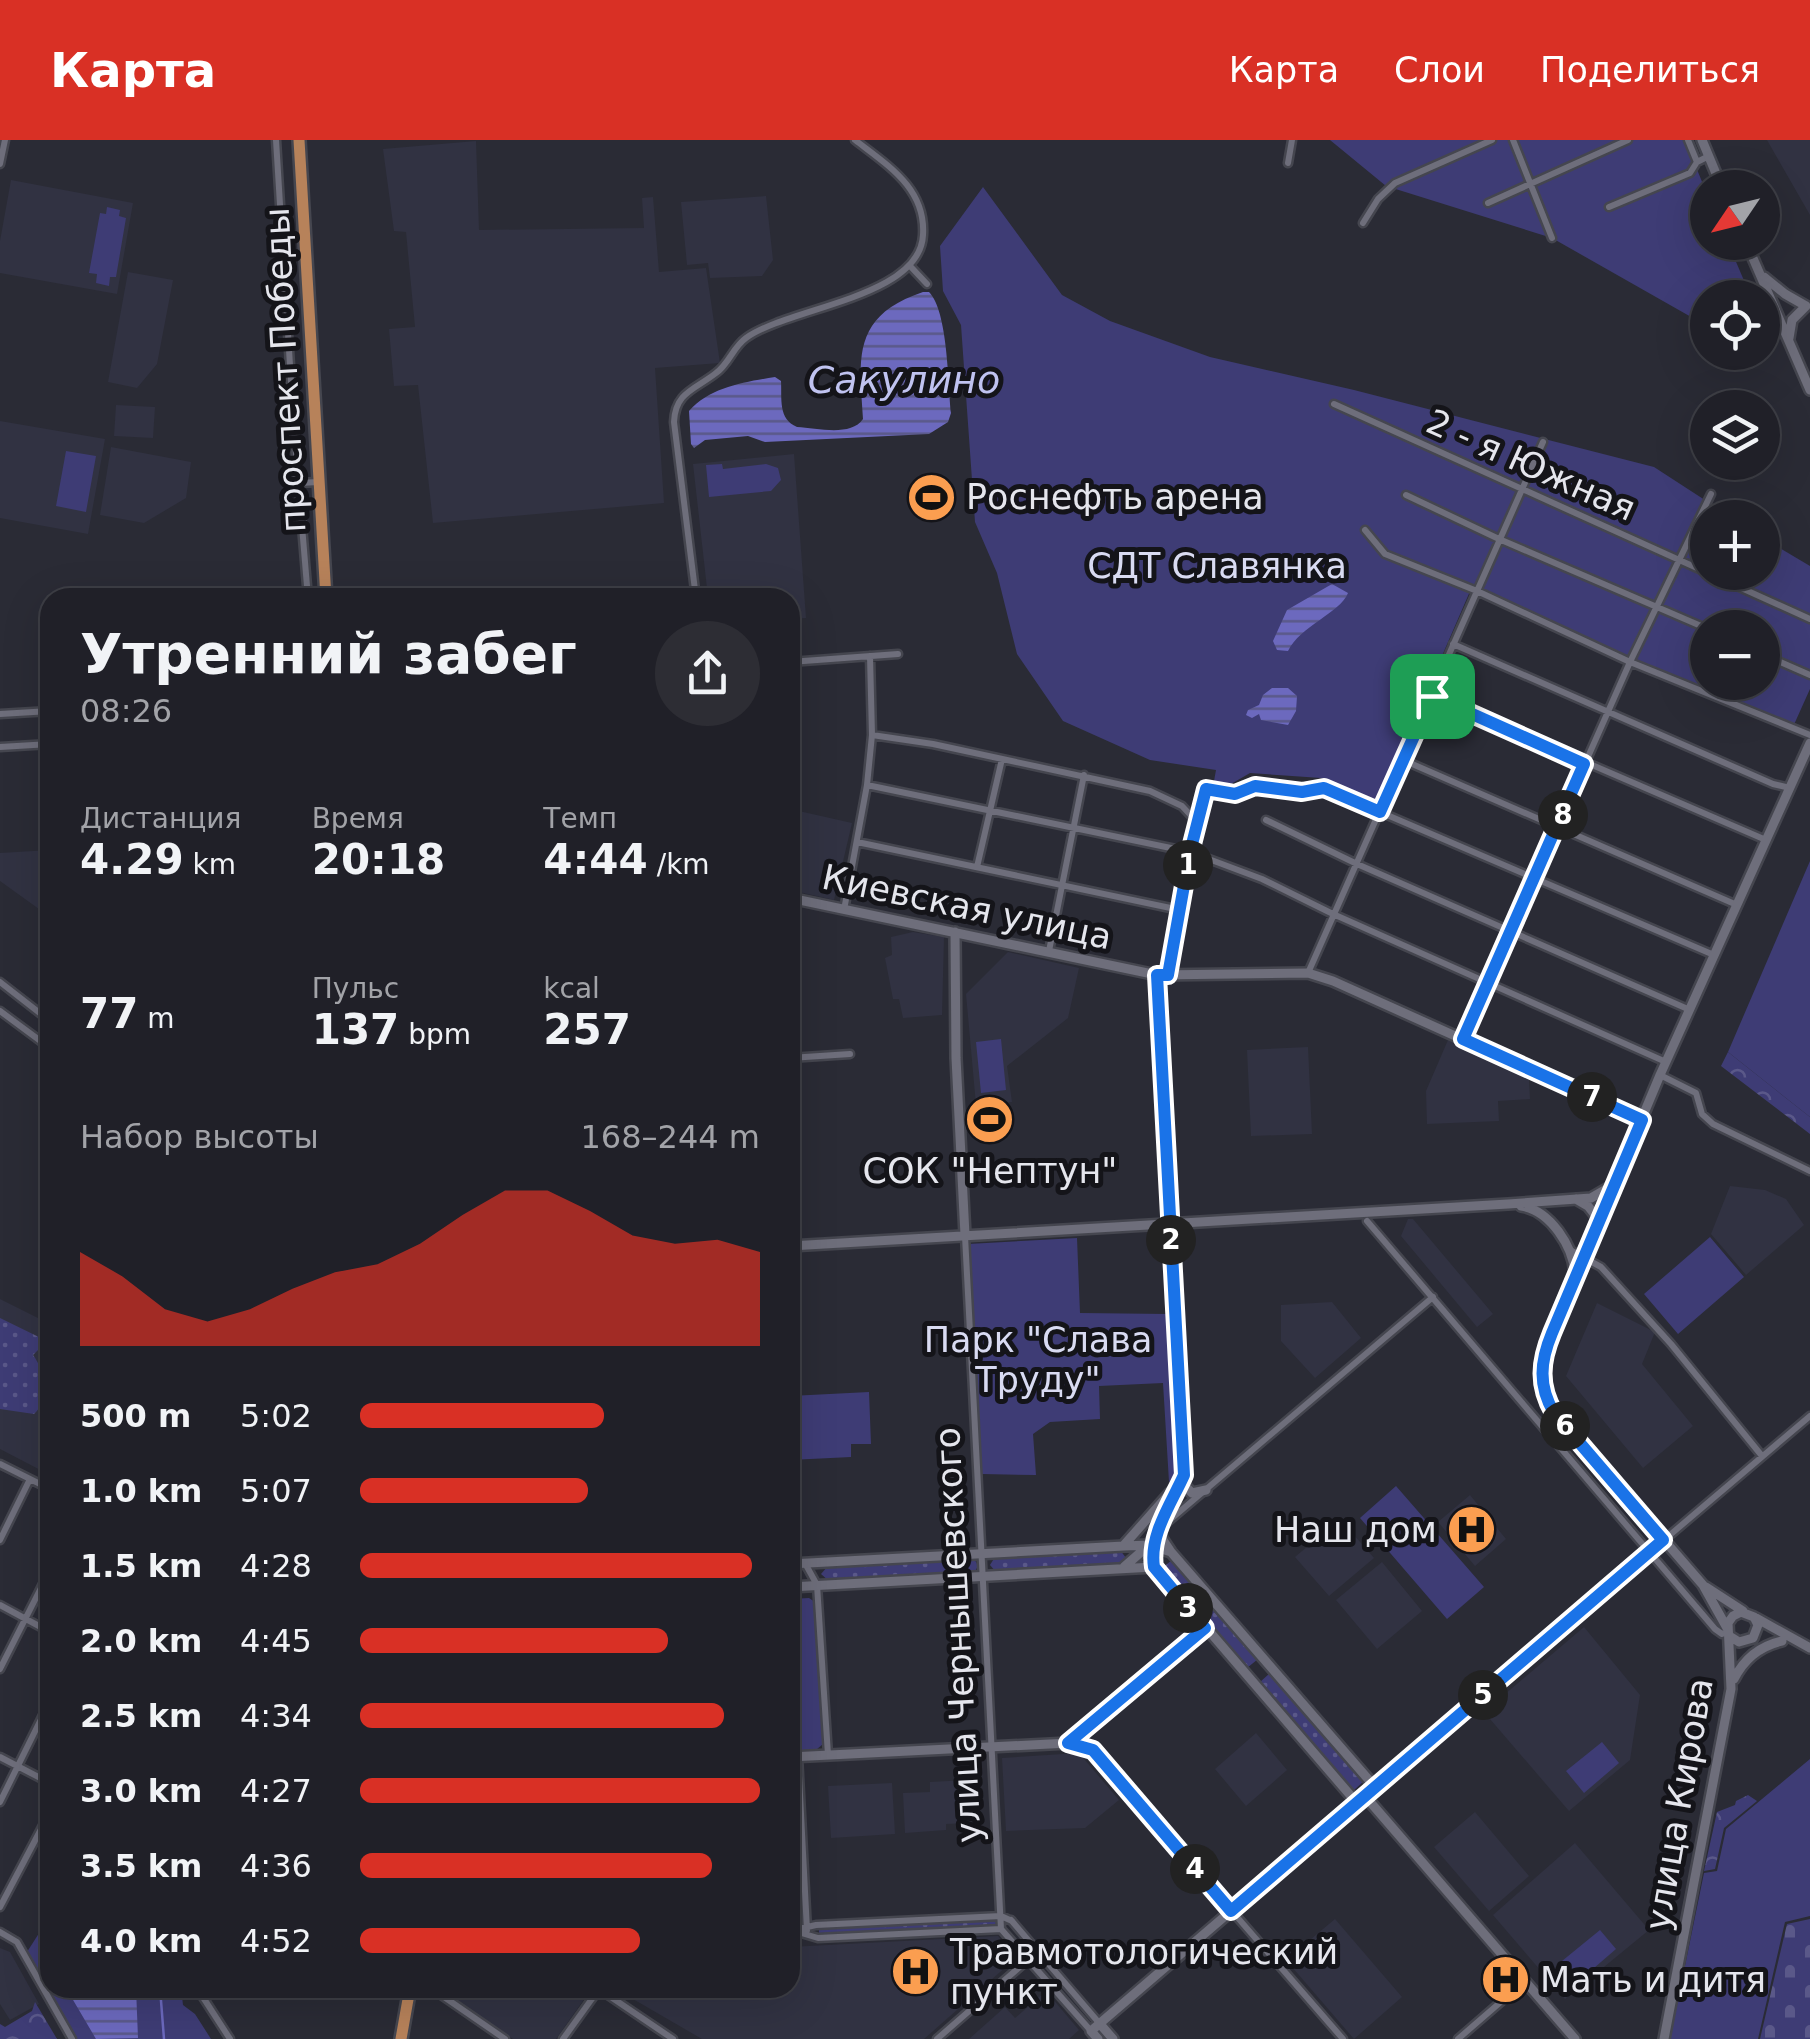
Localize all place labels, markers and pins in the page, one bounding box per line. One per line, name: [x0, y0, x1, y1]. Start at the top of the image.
sports icon: Роснефть арена: [905, 471, 957, 523]
place label: Роснефть арена: [966, 477, 1264, 517]
pin: [1390, 654, 1475, 739]
pin: 8: [1538, 790, 1588, 840]
pin: 1: [1163, 840, 1213, 890]
pin: 7: [1567, 1072, 1617, 1122]
sports icon: СОК "Нептун": [964, 1093, 1016, 1145]
place label: СОК "Нептун": [863, 1151, 1117, 1191]
pin: 2: [1146, 1215, 1196, 1265]
pin: 6: [1540, 1401, 1590, 1451]
hospital icon: Наш дом: [1446, 1504, 1498, 1556]
place label: Наш дом: [1274, 1510, 1437, 1550]
pin: 3: [1163, 1583, 1213, 1633]
pin: 5: [1458, 1670, 1508, 1720]
pin: 4: [1170, 1844, 1220, 1894]
place label: Травмотологический пункт: [949, 1932, 1338, 2012]
hospital icon: Травмотологический пункт: [889, 1946, 941, 1998]
hospital icon: Мать и дитя: [1479, 1954, 1531, 2006]
place label: Мать и дитя: [1540, 1960, 1766, 2000]

